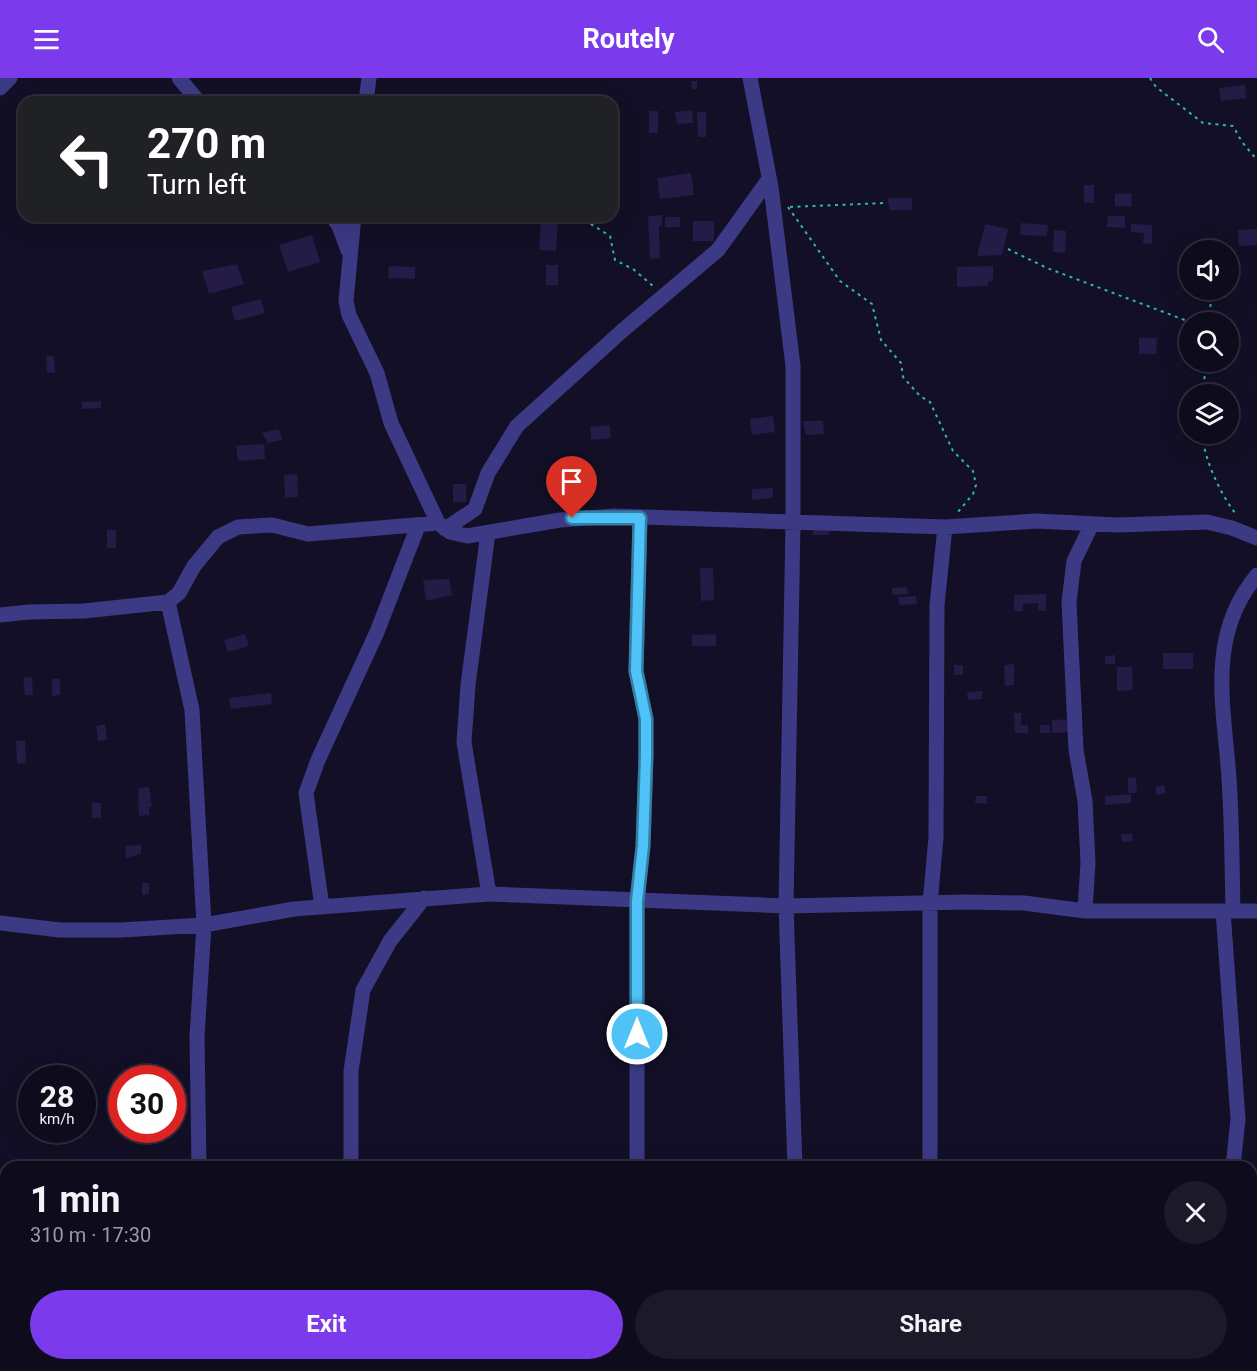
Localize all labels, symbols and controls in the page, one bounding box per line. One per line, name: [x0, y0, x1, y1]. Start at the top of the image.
icon: menu: [30, 23, 63, 56]
text: Routely: [582, 23, 675, 55]
icon: search: [1194, 23, 1227, 56]
text: 270 m: [147, 119, 266, 168]
icon: left: [48, 120, 126, 198]
text: Turn left: [147, 169, 247, 201]
map controls: [1179, 240, 1239, 444]
button: sound: [1179, 240, 1239, 300]
button: search: [1179, 312, 1239, 372]
button: layers: [1179, 384, 1239, 444]
pin: [546, 456, 597, 518]
icon: arrive: [555, 465, 588, 498]
position arrow: [605, 1002, 669, 1066]
speed limit sign: 30: [108, 1065, 186, 1143]
text: 28: [40, 1079, 74, 1114]
text: km/h: [39, 1110, 75, 1128]
text: 1 min: [30, 1179, 121, 1221]
button: close: [1164, 1181, 1227, 1244]
text: 310 m · 17:30: [30, 1223, 151, 1247]
button: Exit: [30, 1290, 623, 1359]
button: Share: [635, 1290, 1227, 1359]

